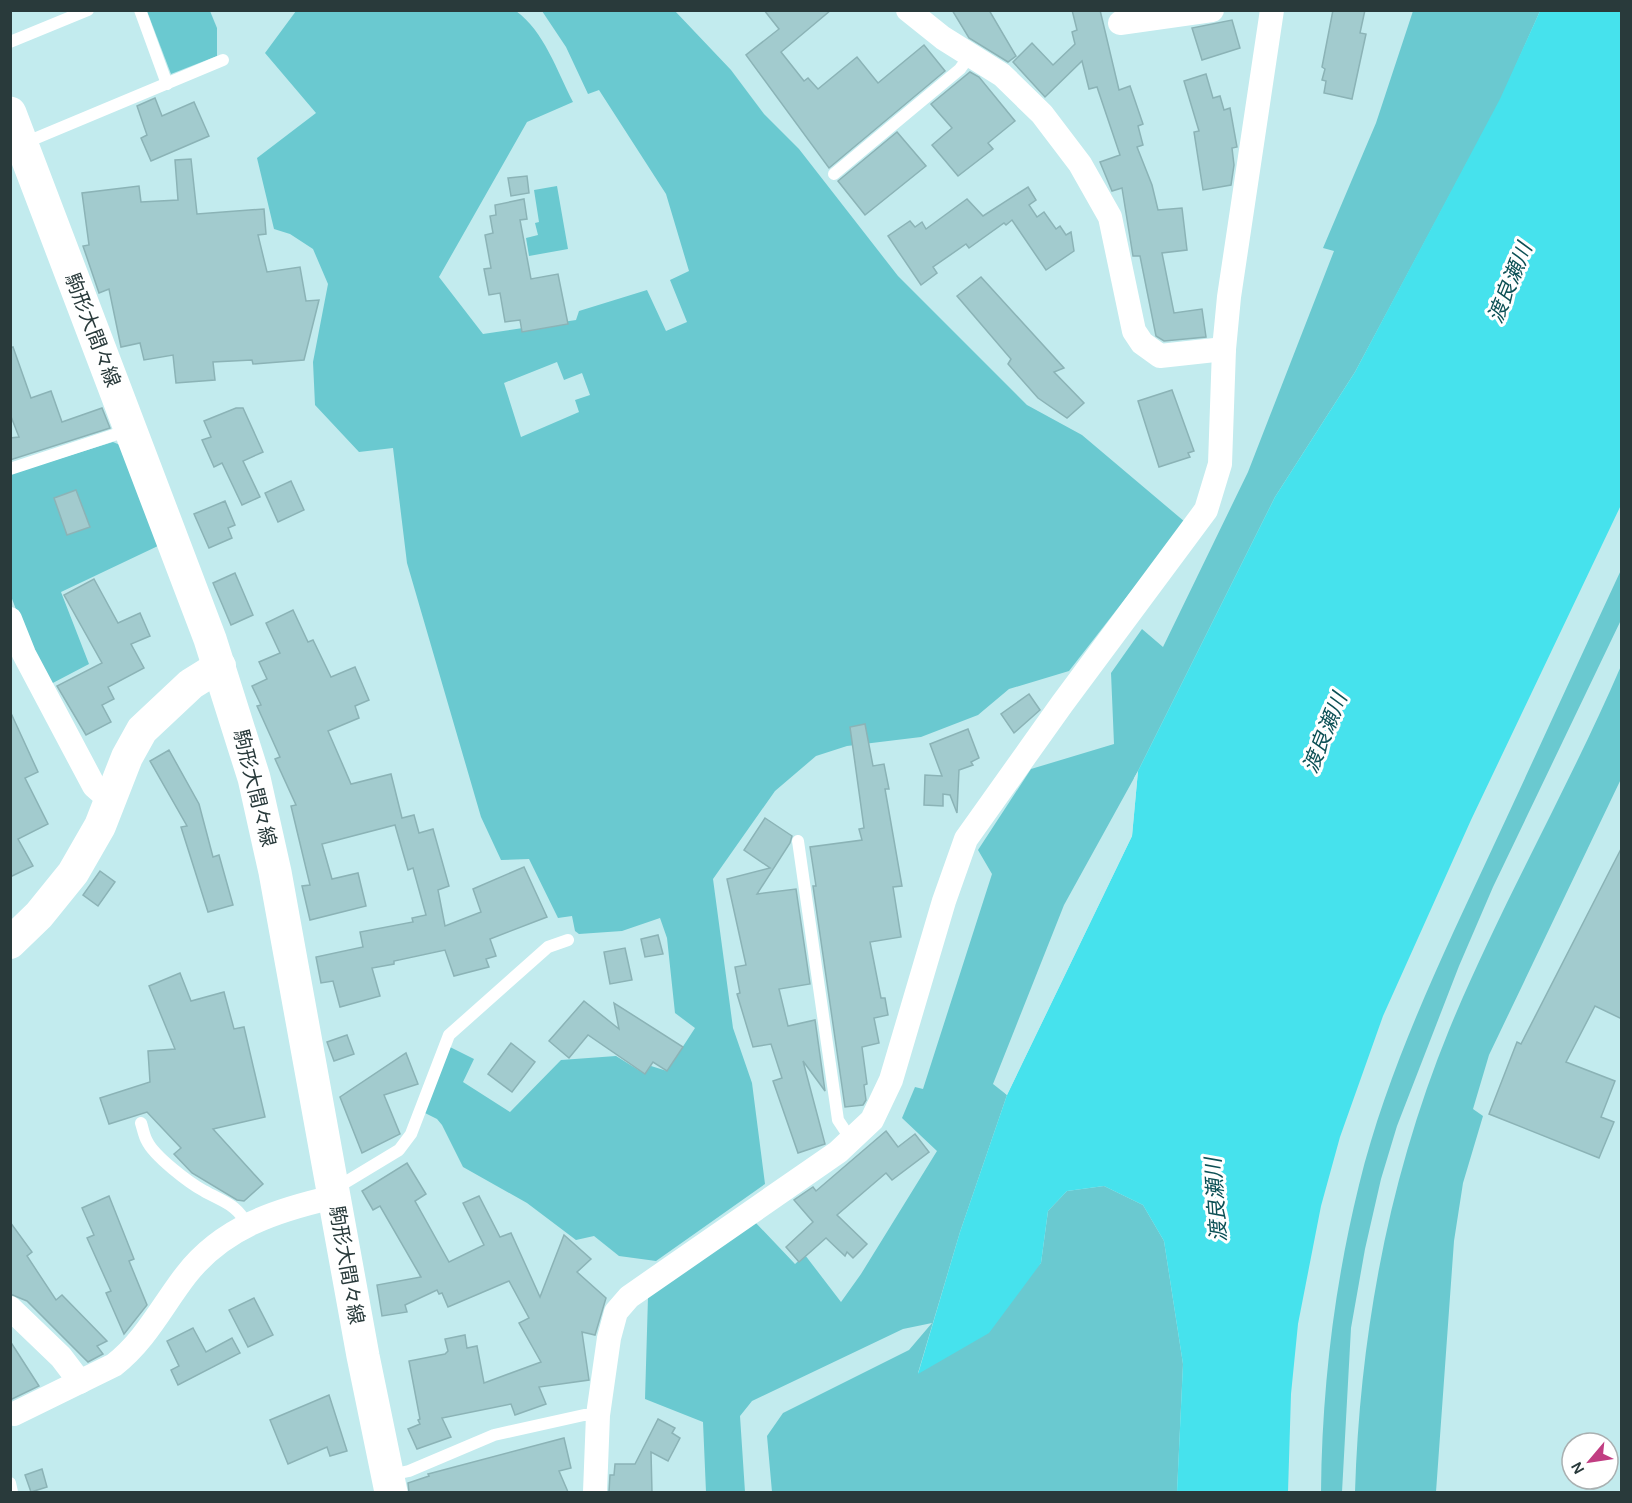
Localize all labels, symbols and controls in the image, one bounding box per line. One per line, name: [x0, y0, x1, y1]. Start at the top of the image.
water label: 渡良瀬川: [1483, 238, 1538, 326]
street label: 駒形大間々線: [60, 270, 125, 390]
water label: 渡良瀬川: [1298, 688, 1353, 776]
street label: 駒形大間々線: [229, 727, 280, 849]
water label: 渡良瀬川: [1201, 1155, 1231, 1243]
street label: 駒形大間々線: [325, 1204, 368, 1326]
north arrow: [1560, 1431, 1620, 1491]
text: N: [1566, 1458, 1588, 1478]

